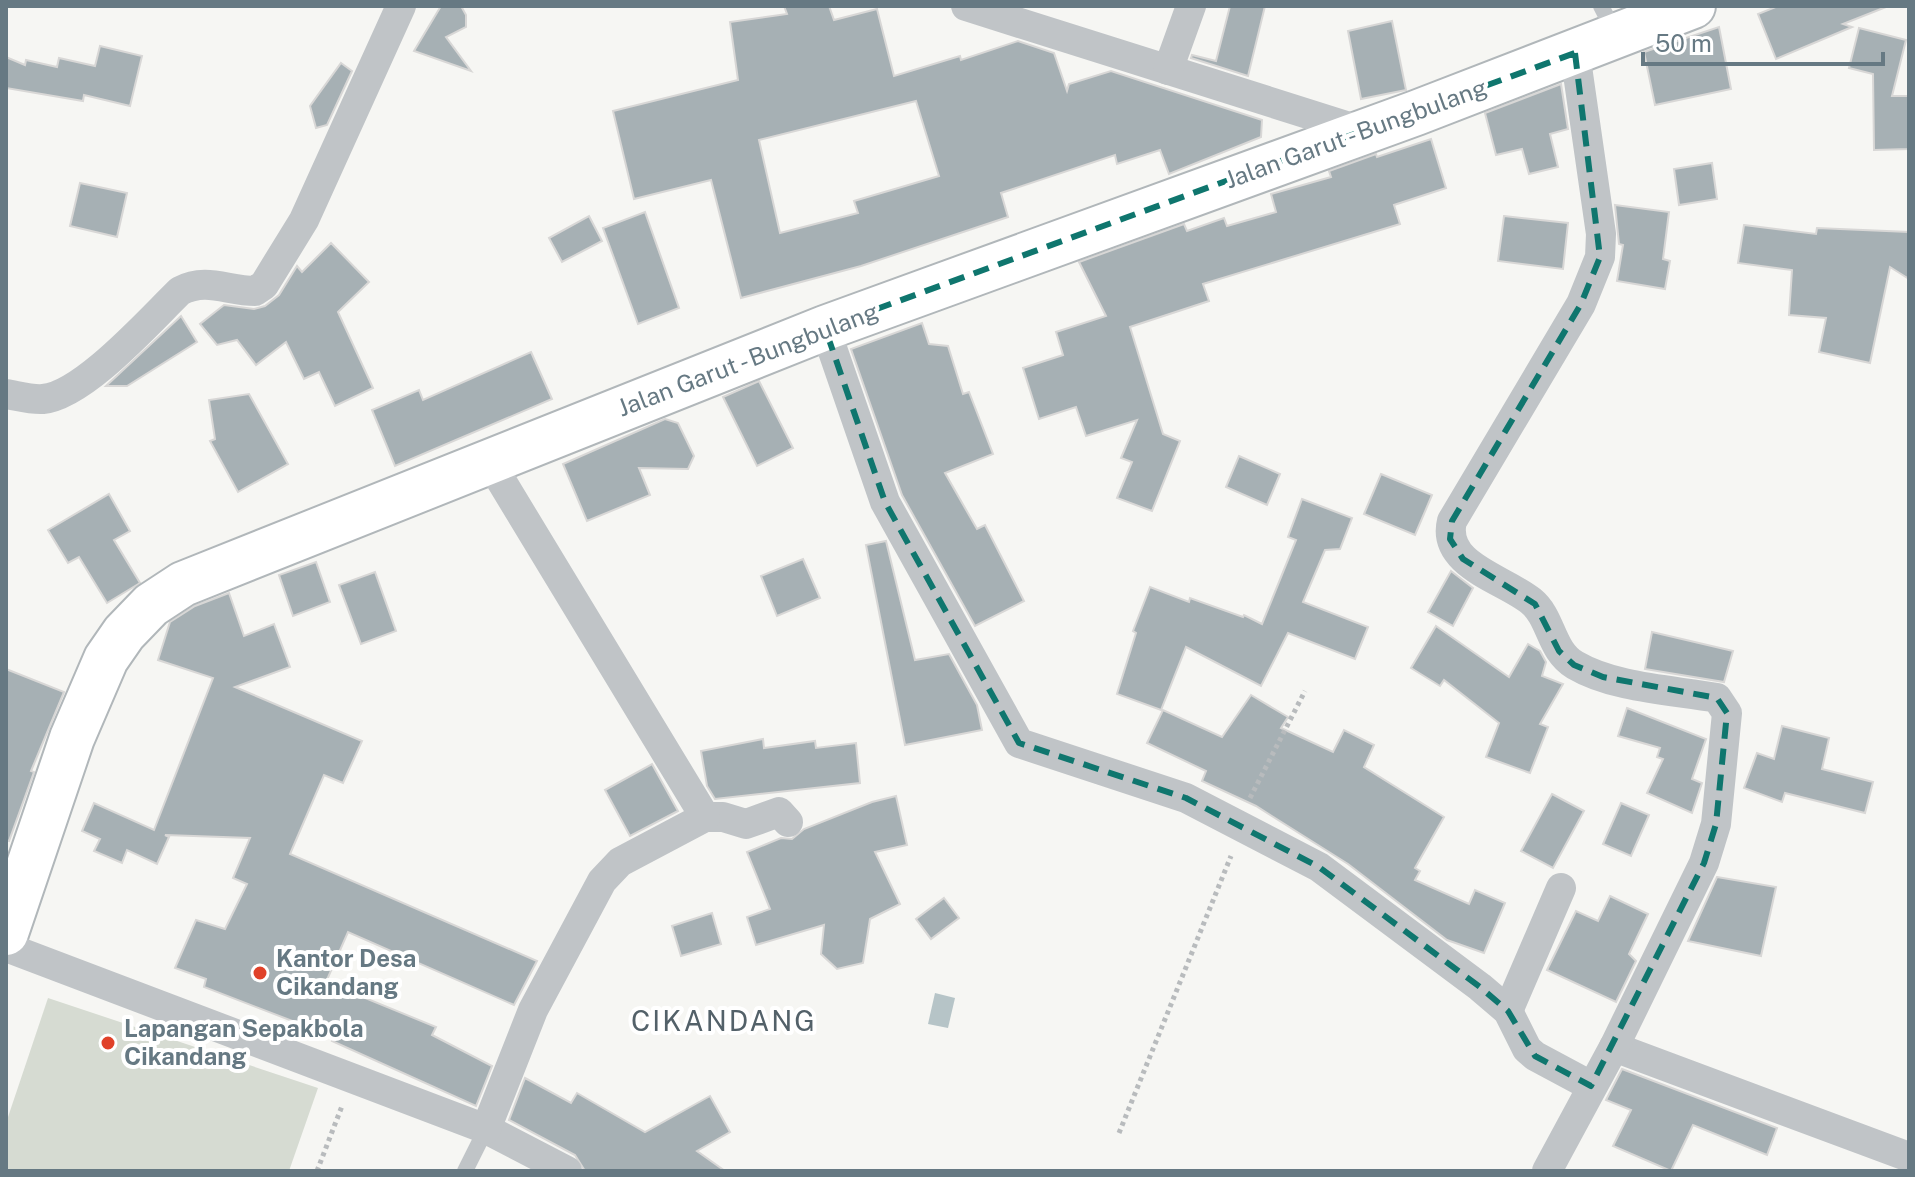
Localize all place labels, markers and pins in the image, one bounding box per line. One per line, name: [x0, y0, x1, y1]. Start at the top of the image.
place label: Kantor Desa Cikandang: [276, 944, 416, 1000]
marker: Kantor Desa Cikandang: [251, 964, 269, 982]
place label: Lapangan Sepakbola Cikandang: [124, 1014, 364, 1070]
marker: Lapangan Sepakbola Cikandang: [99, 1034, 117, 1052]

